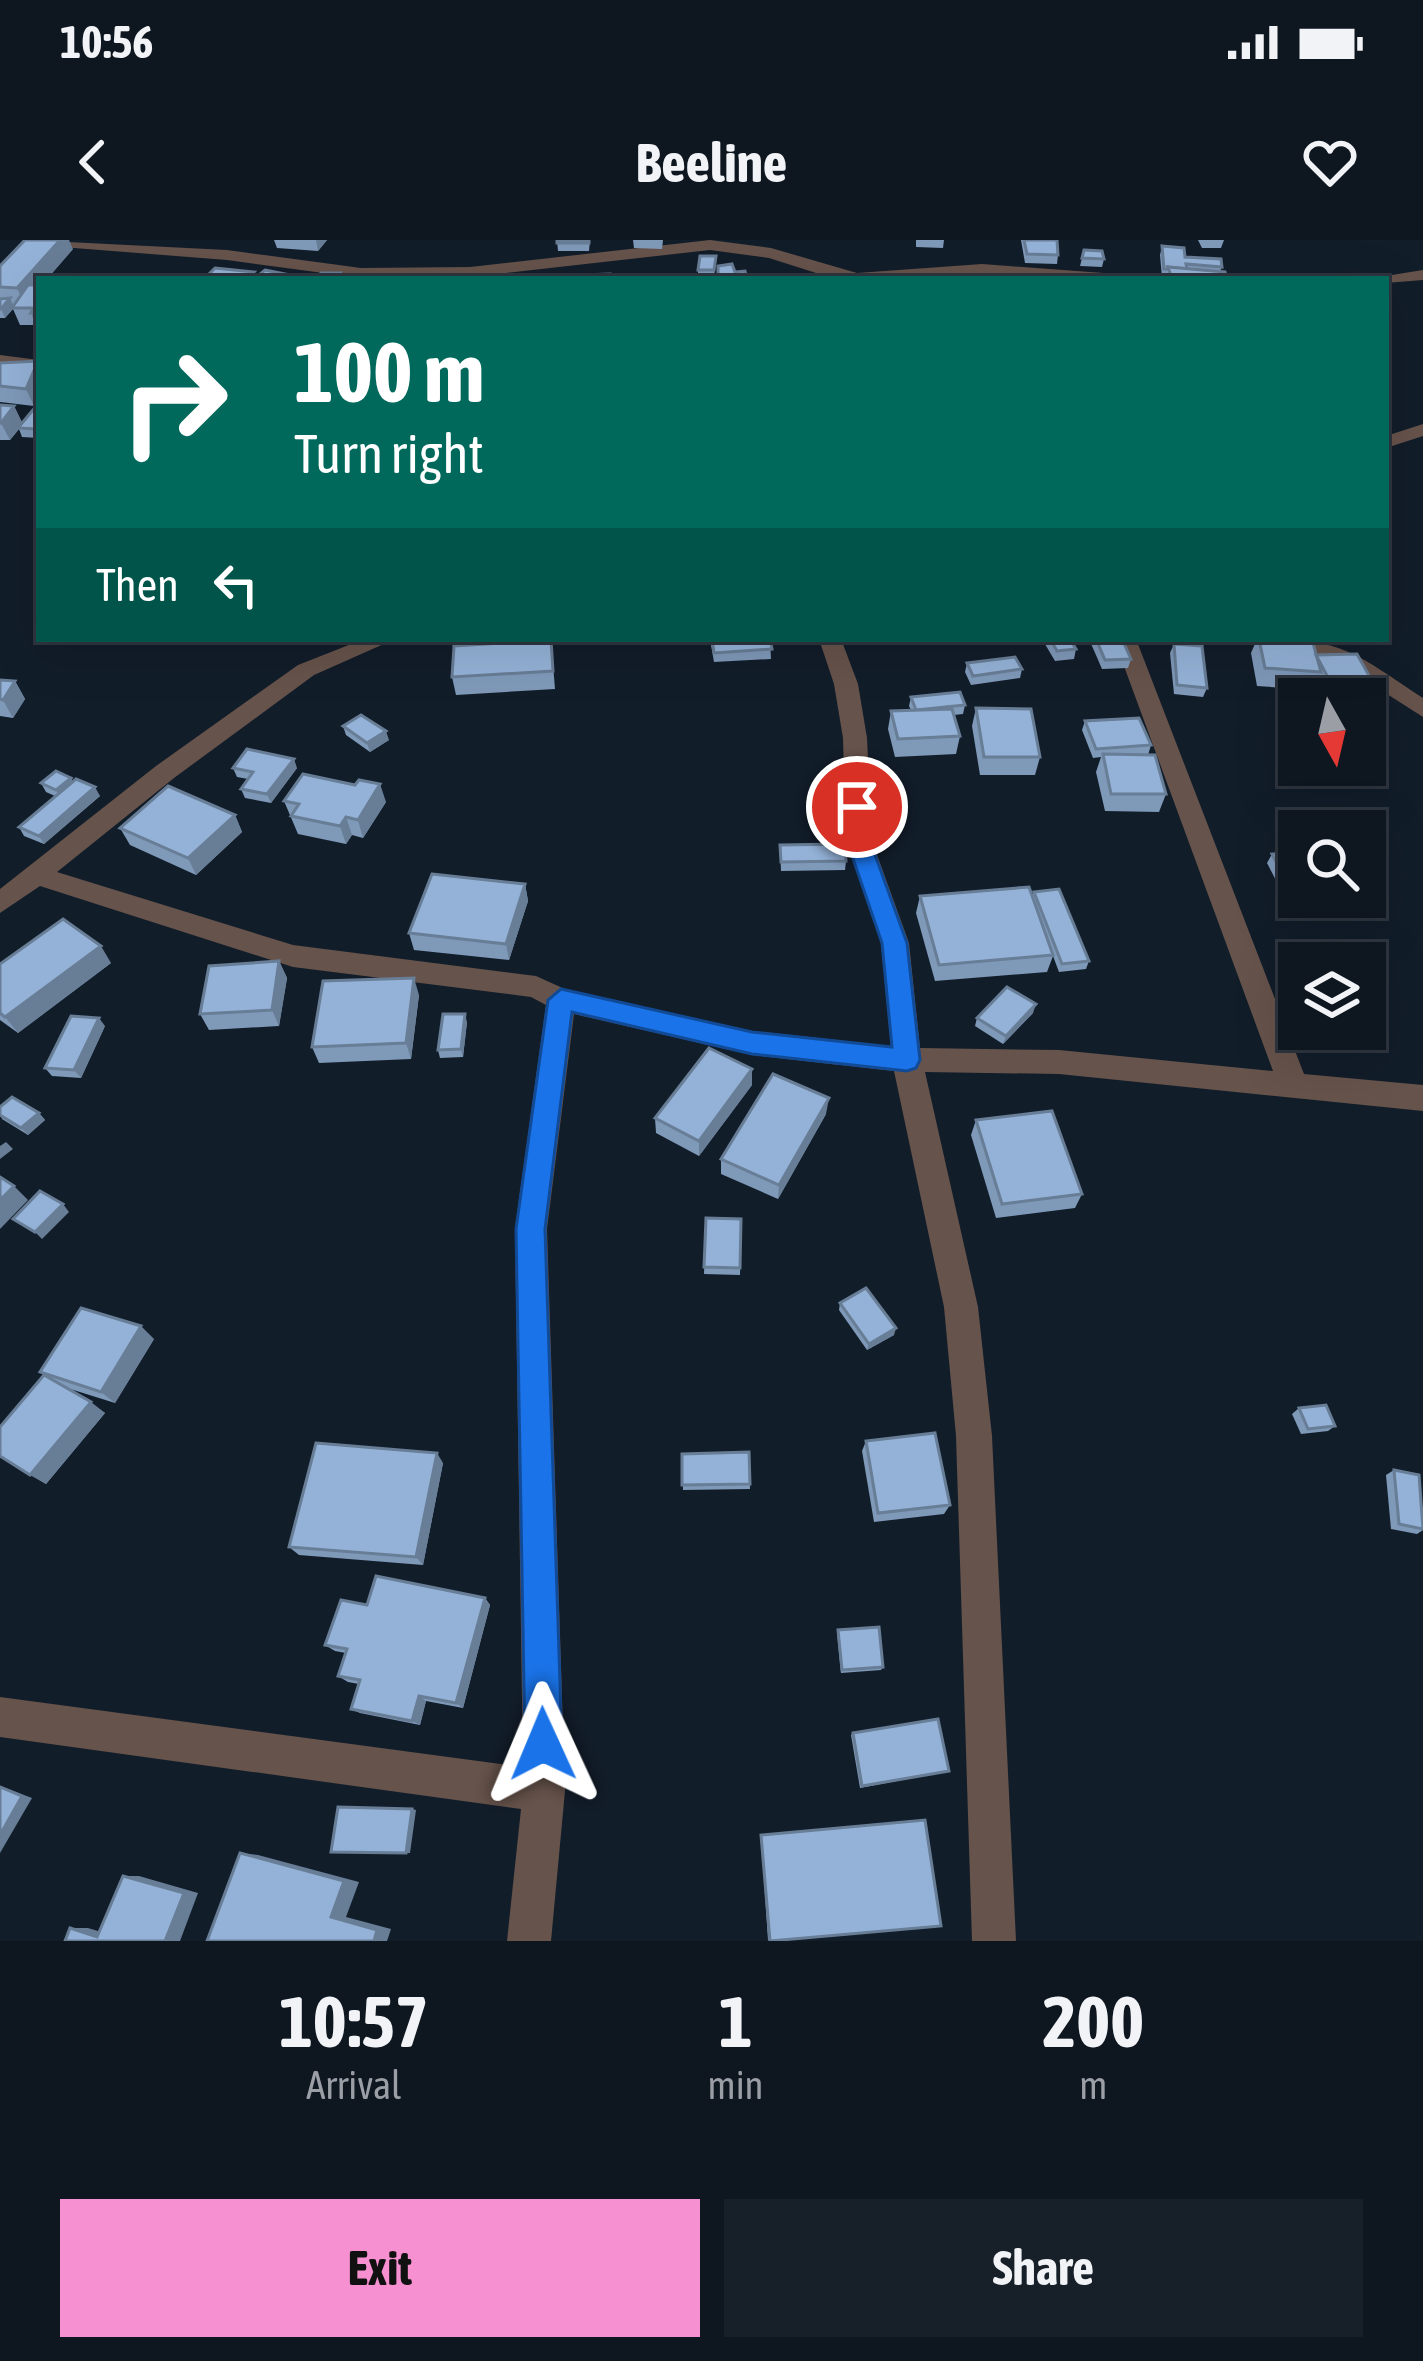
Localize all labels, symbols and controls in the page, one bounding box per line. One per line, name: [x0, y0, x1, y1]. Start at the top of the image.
text: 10:56: [60, 16, 154, 68]
icon: back: [60, 129, 126, 195]
icon: heart: [1297, 129, 1363, 195]
text: Beeline: [636, 132, 787, 193]
icon: right: [96, 324, 252, 480]
text: 100 m: [294, 324, 484, 420]
text: Turn right: [294, 423, 484, 484]
icon: left: [203, 552, 269, 618]
text: Then: [96, 559, 179, 611]
north arrow: [1278, 678, 1386, 786]
map controls: [1278, 678, 1386, 1050]
pin: [806, 756, 908, 858]
icon: arrive: [824, 774, 890, 840]
button: search: [1278, 810, 1386, 918]
button: layers: [1278, 942, 1386, 1050]
position arrow: [480, 1681, 606, 1807]
text: 10:57: [279, 1980, 429, 2062]
text: 1: [719, 1980, 752, 2062]
text: 200: [1043, 1980, 1144, 2062]
text: Arrival: [306, 2063, 401, 2107]
text: min: [708, 2063, 764, 2107]
text: m: [1079, 2063, 1107, 2107]
button: Exit: [60, 2199, 700, 2337]
button: Share: [724, 2199, 1363, 2337]

